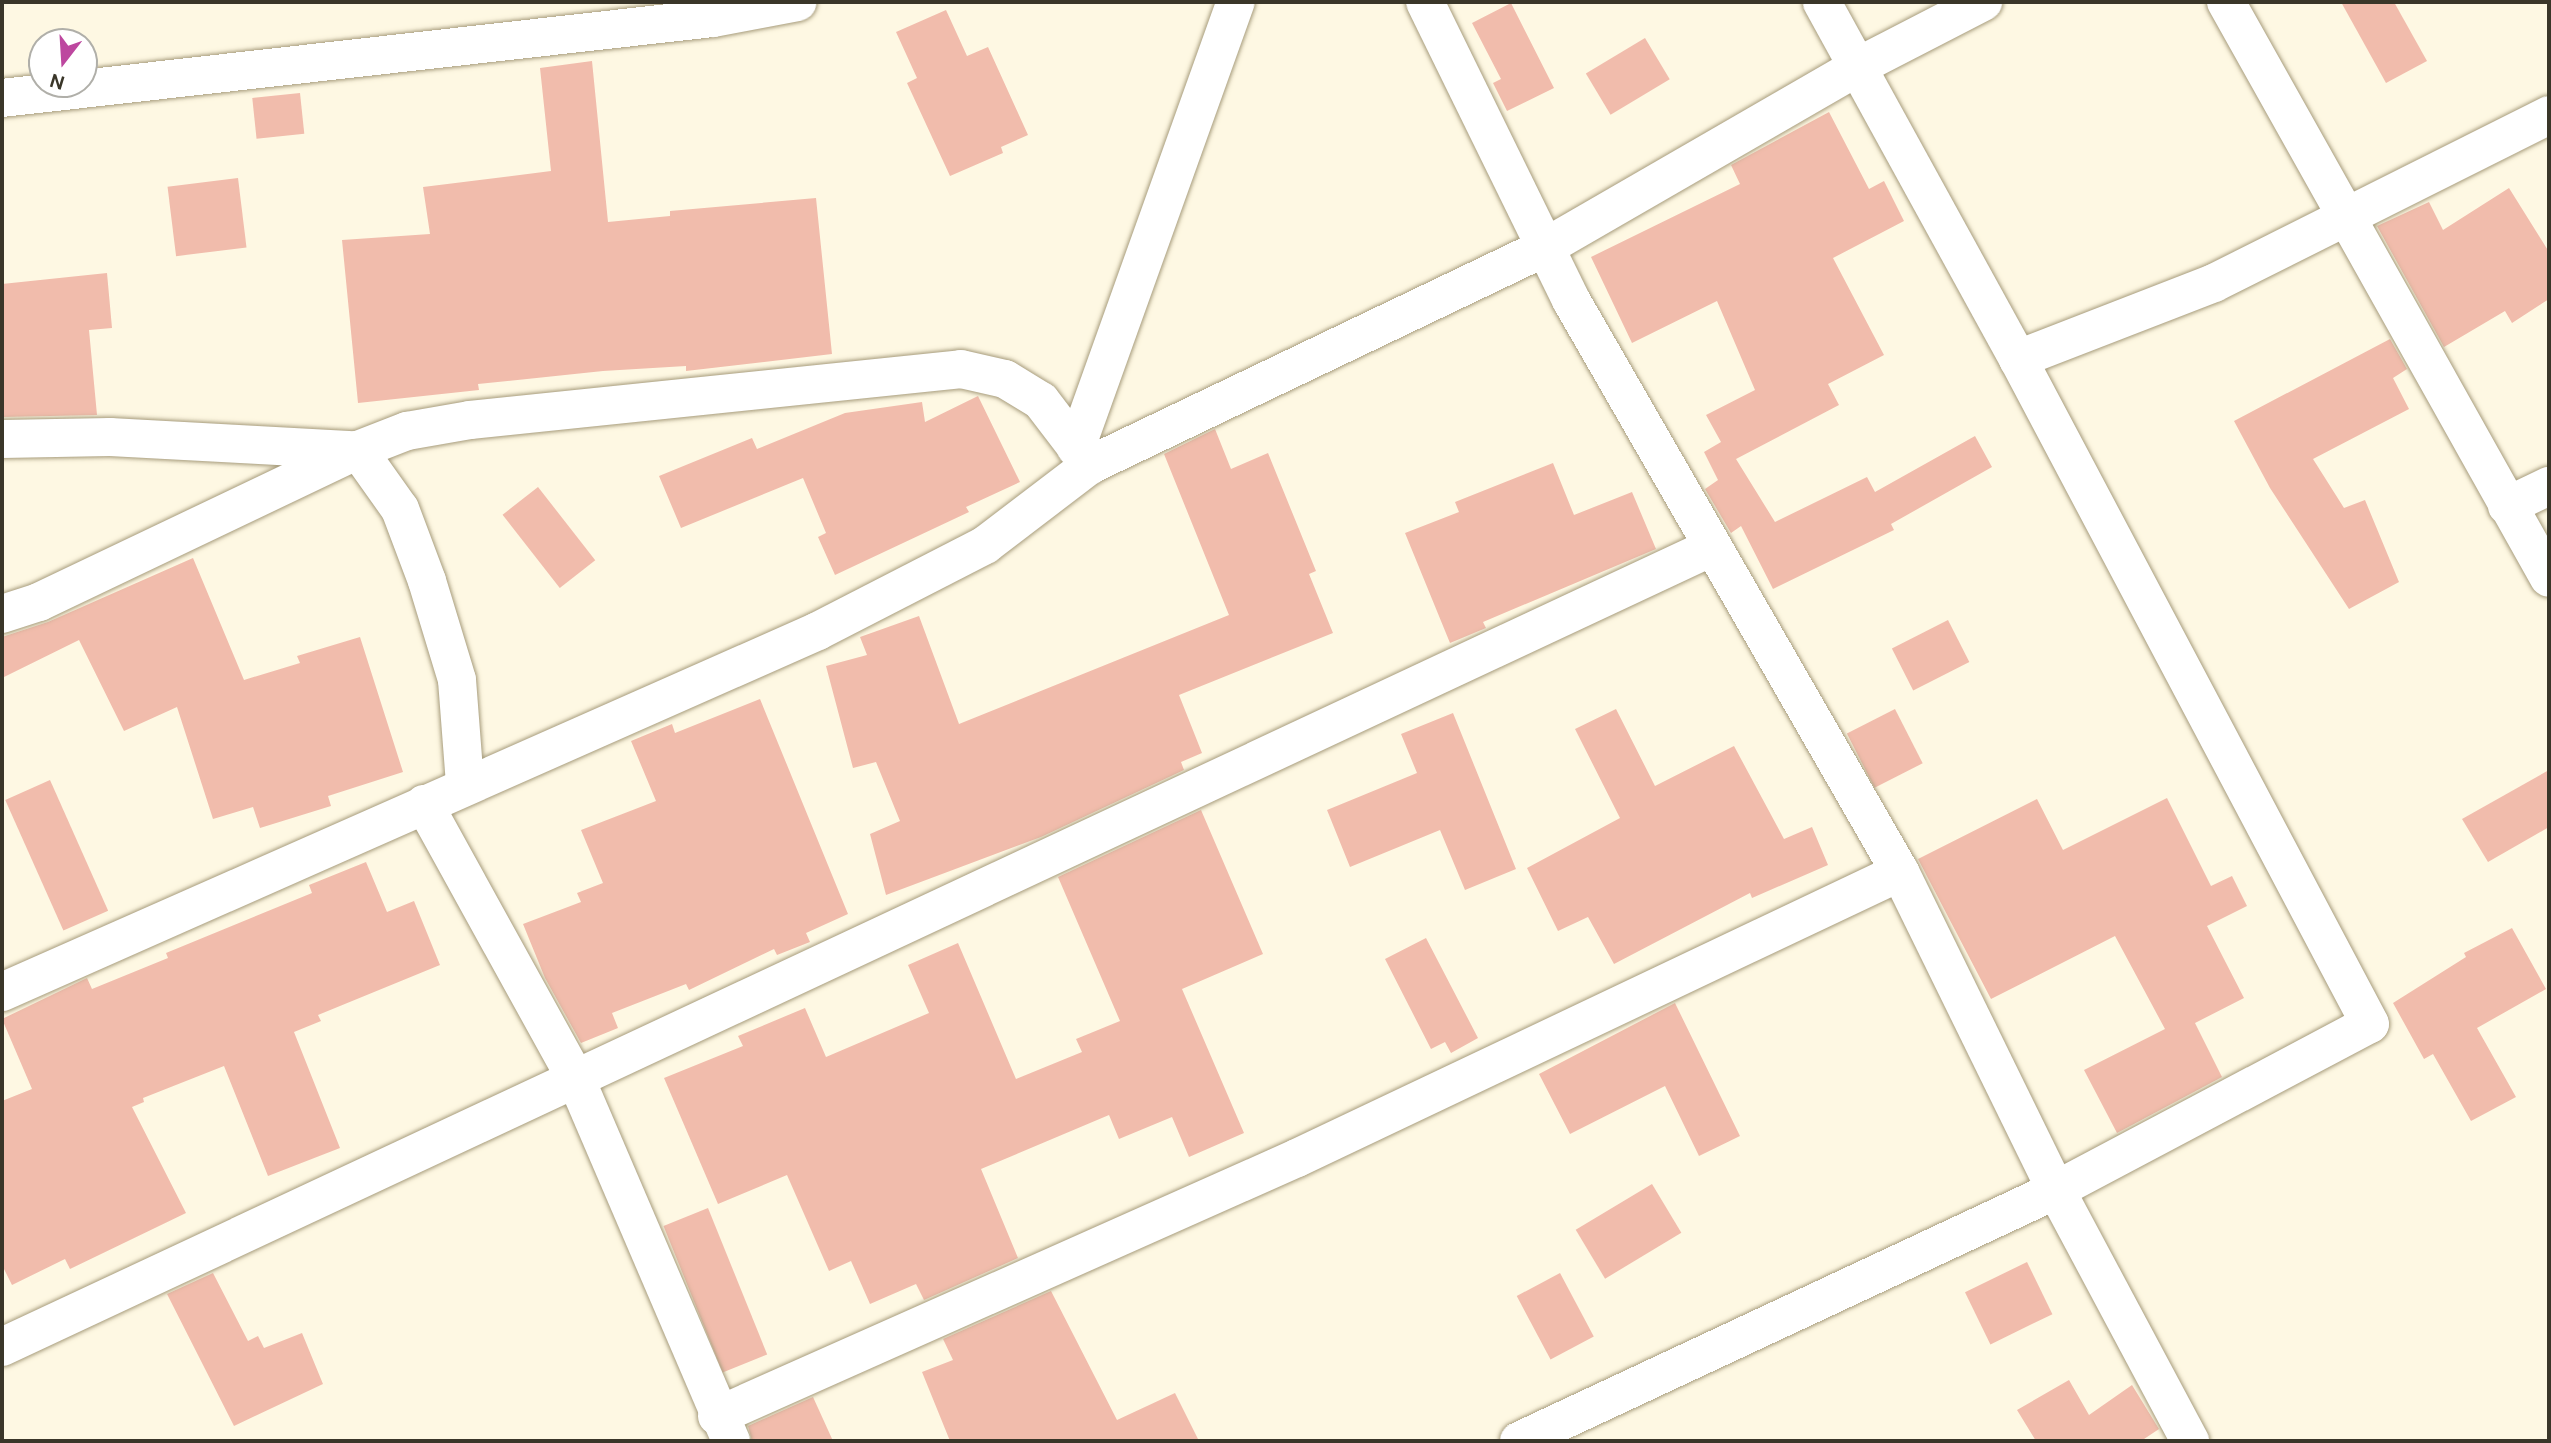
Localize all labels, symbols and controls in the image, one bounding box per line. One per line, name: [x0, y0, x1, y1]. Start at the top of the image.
north arrow: [28, 28, 98, 98]
text: N: [47, 68, 68, 96]

